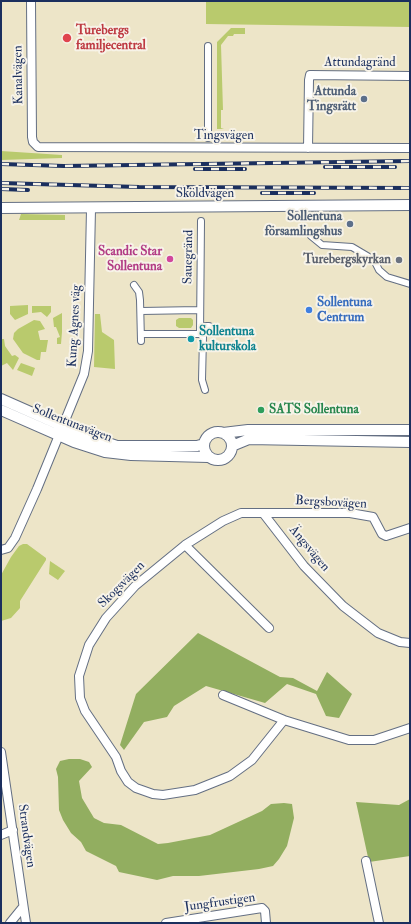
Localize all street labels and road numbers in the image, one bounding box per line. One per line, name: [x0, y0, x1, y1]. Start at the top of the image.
street label: Kanalvägen: [11, 45, 27, 105]
street label: Attundagränd: [324, 55, 396, 71]
street label: Tingsvägen: [194, 128, 254, 144]
street label: Sköldvägen: [176, 186, 234, 202]
street label: Sauegränd: [181, 230, 197, 284]
street label: Kung Agnes väg: [65, 284, 85, 368]
street label: Sollentunavägen: [30, 402, 114, 446]
street label: Bergsbovägen: [295, 493, 367, 513]
street label: Ängsvägen: [285, 523, 333, 575]
street label: Skogsvägen: [95, 558, 149, 612]
street label: Strandvägen: [14, 803, 38, 869]
street label: Jungfrustigen: [184, 890, 256, 916]

